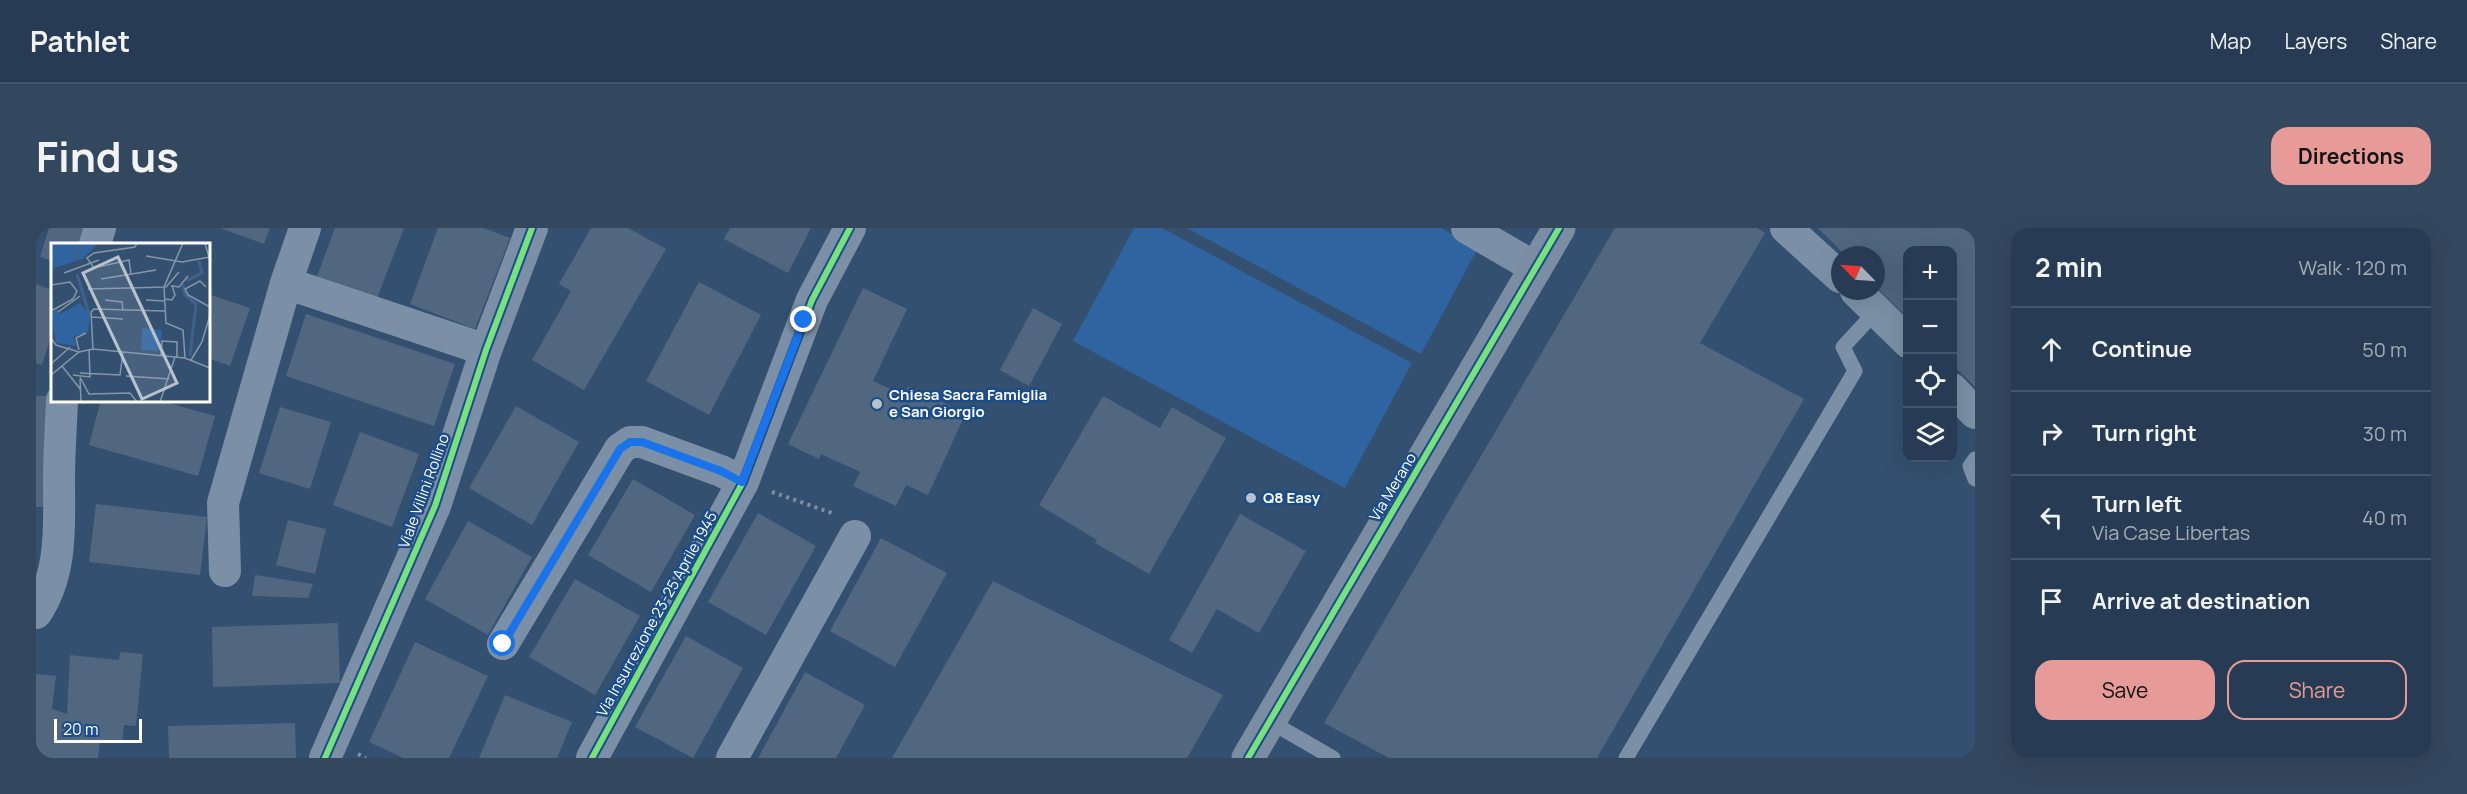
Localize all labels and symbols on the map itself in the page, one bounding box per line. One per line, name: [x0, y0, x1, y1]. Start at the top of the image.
inset map: [51, 243, 210, 402]
north arrow: [1831, 246, 1885, 300]
route end: [790, 306, 816, 332]
place label: Chiesa Sacra Famiglia e San Giorgio: [889, 384, 1047, 422]
marker: Chiesa Sacra Famiglia e San Giorgio: [870, 397, 884, 411]
street label: Viale Villini Rollino: [393, 430, 454, 551]
street label: Via Merano: [1364, 449, 1421, 525]
place label: Q8 Easy: [1263, 487, 1321, 508]
marker: Q8 Easy: [1244, 491, 1258, 505]
street label: Via Insurrezione 23-25 Aprile 1945: [591, 507, 722, 720]
route start: [489, 630, 515, 656]
scale bar: [54, 716, 142, 744]

